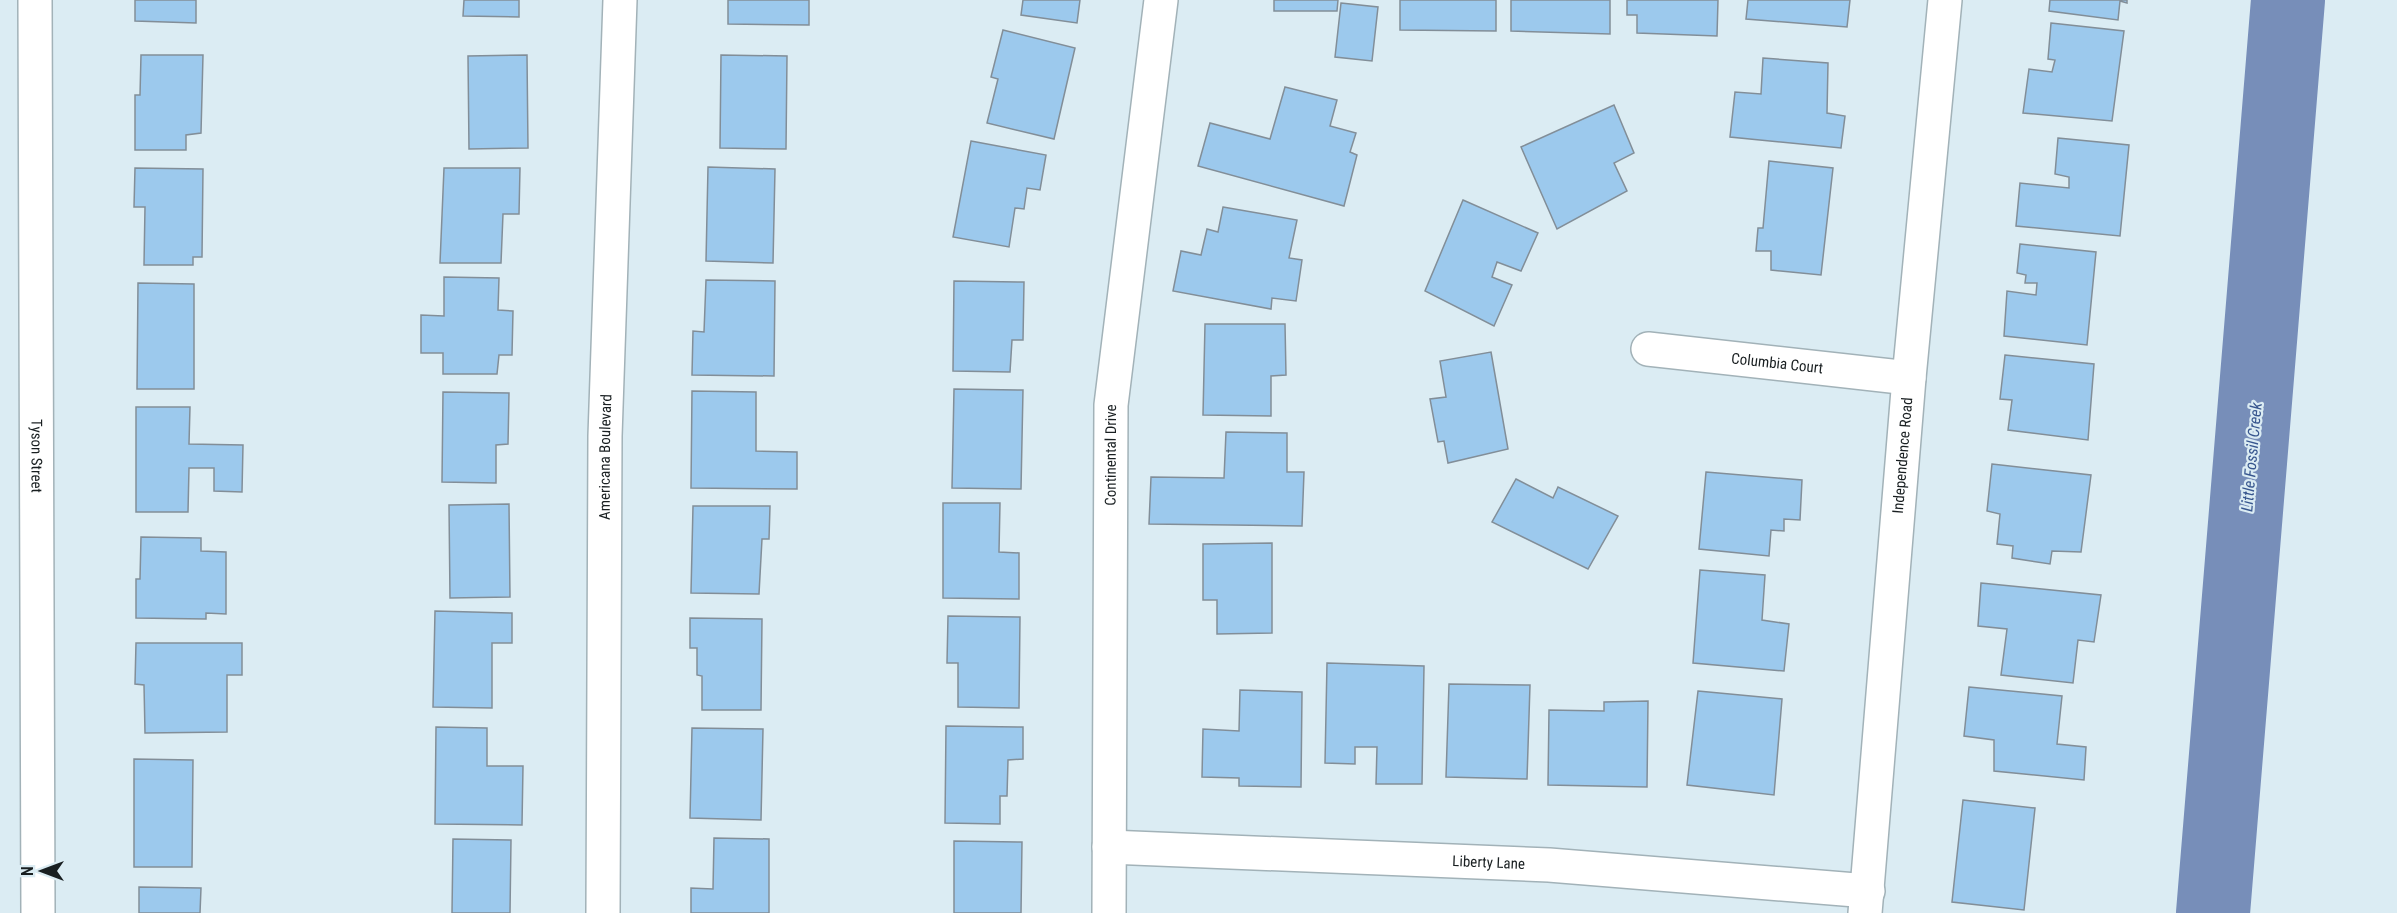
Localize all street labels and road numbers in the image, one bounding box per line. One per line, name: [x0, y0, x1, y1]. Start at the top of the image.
street label: Columbia Court: [1730, 349, 1824, 377]
street label: Americana Boulevard: [596, 394, 615, 520]
street label: Independence Road: [1889, 397, 1916, 514]
street label: Continental Drive: [1102, 404, 1120, 506]
street label: Tyson Street: [27, 419, 46, 493]
street label: Liberty Lane: [1452, 852, 1525, 873]

